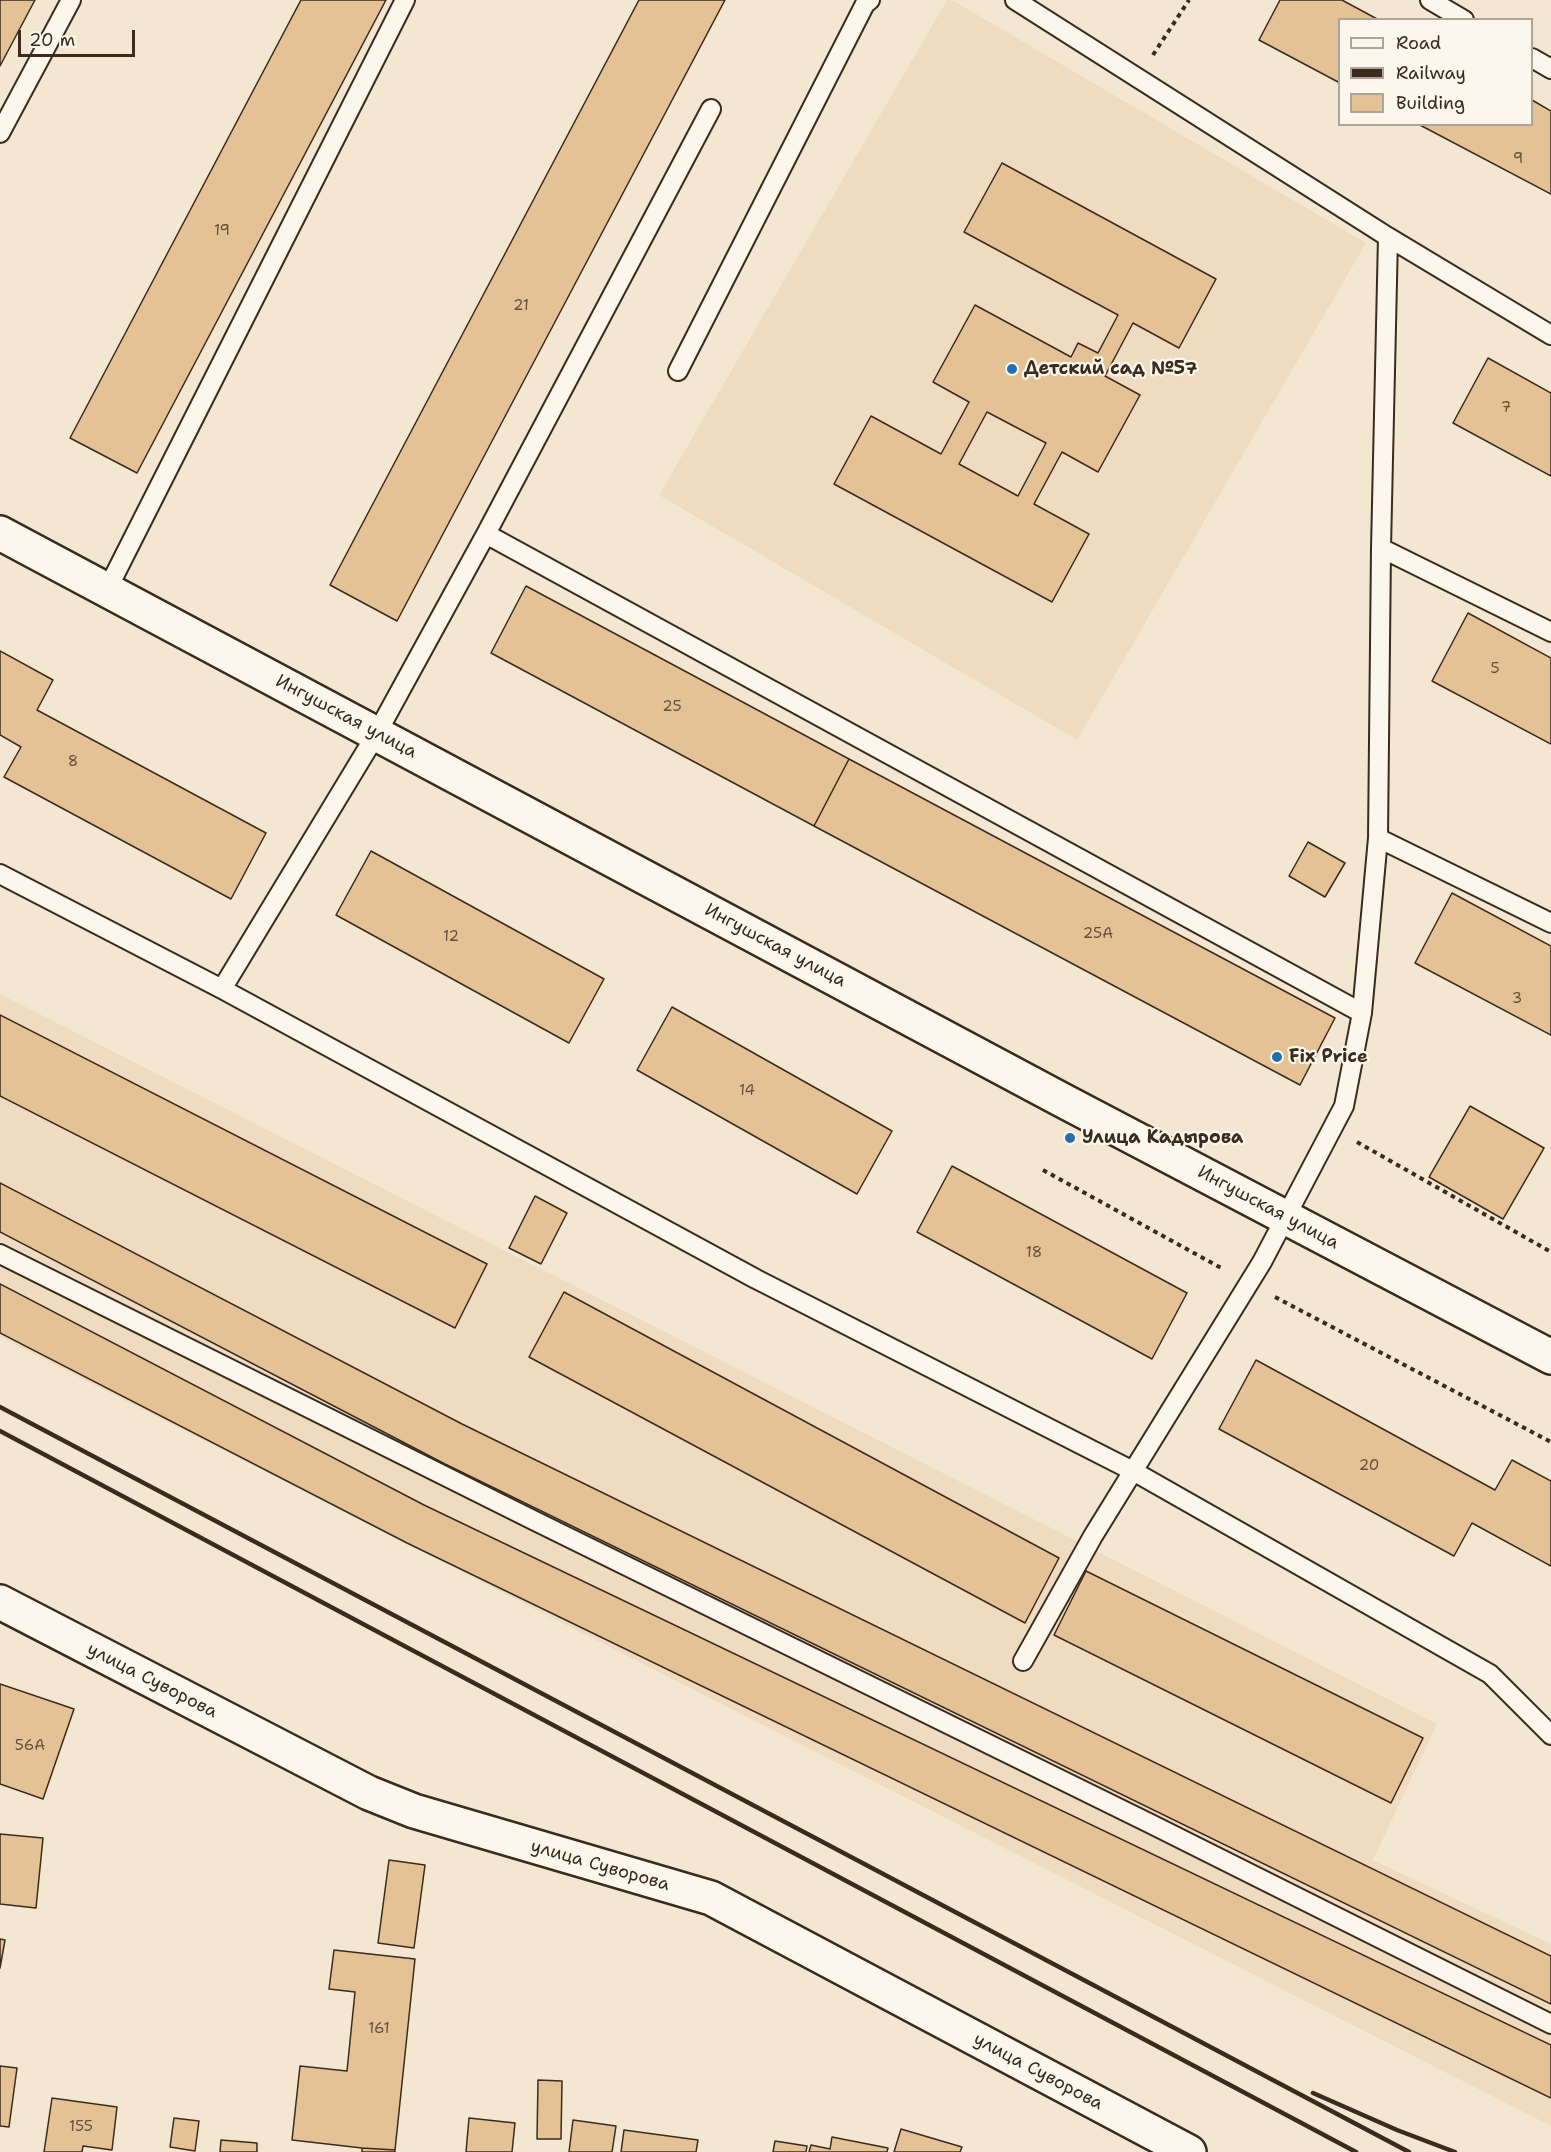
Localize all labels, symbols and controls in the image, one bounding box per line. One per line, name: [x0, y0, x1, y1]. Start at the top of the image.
scale bar: [21, 18, 138, 56]
legend: [1338, 18, 1533, 126]
text: 20 m: [29, 28, 75, 52]
text: Road: [1396, 31, 1441, 55]
text: Railway: [1396, 61, 1466, 85]
text: Building: [1396, 91, 1465, 115]
house number: 9: [1513, 150, 1523, 168]
house number: 19: [214, 222, 230, 240]
house number: 21: [513, 297, 529, 315]
place label: Детский сад №57: [1024, 358, 1197, 380]
marker: Детский сад №57: [1005, 362, 1019, 376]
house number: 7: [1501, 399, 1511, 417]
house number: 5: [1490, 660, 1500, 678]
street label: Ингушская улица: [272, 671, 420, 763]
house number: 25: [662, 698, 682, 716]
house number: 8: [68, 753, 78, 771]
street label: Ингушская улица: [701, 900, 849, 992]
house number: 25А: [1083, 925, 1113, 943]
house number: 12: [443, 928, 459, 946]
house number: 3: [1512, 990, 1522, 1008]
place label: Fix Price: [1289, 1046, 1368, 1068]
marker: Fix Price: [1270, 1050, 1284, 1064]
house number: 14: [739, 1082, 755, 1100]
place label: Улица Кадырова: [1082, 1127, 1243, 1149]
marker: Улица Кадырова: [1063, 1131, 1077, 1145]
street label: Ингушская улица: [1194, 1162, 1342, 1254]
house number: 18: [1026, 1244, 1042, 1262]
house number: 20: [1359, 1457, 1379, 1475]
street label: улица Суворова: [83, 1639, 221, 1723]
house number: 56А: [15, 1737, 45, 1755]
street label: улица Суворова: [528, 1836, 672, 1896]
house number: 161: [368, 2020, 390, 2038]
street label: улица Суворова: [970, 2029, 1106, 2115]
house number: 155: [69, 2118, 93, 2136]

